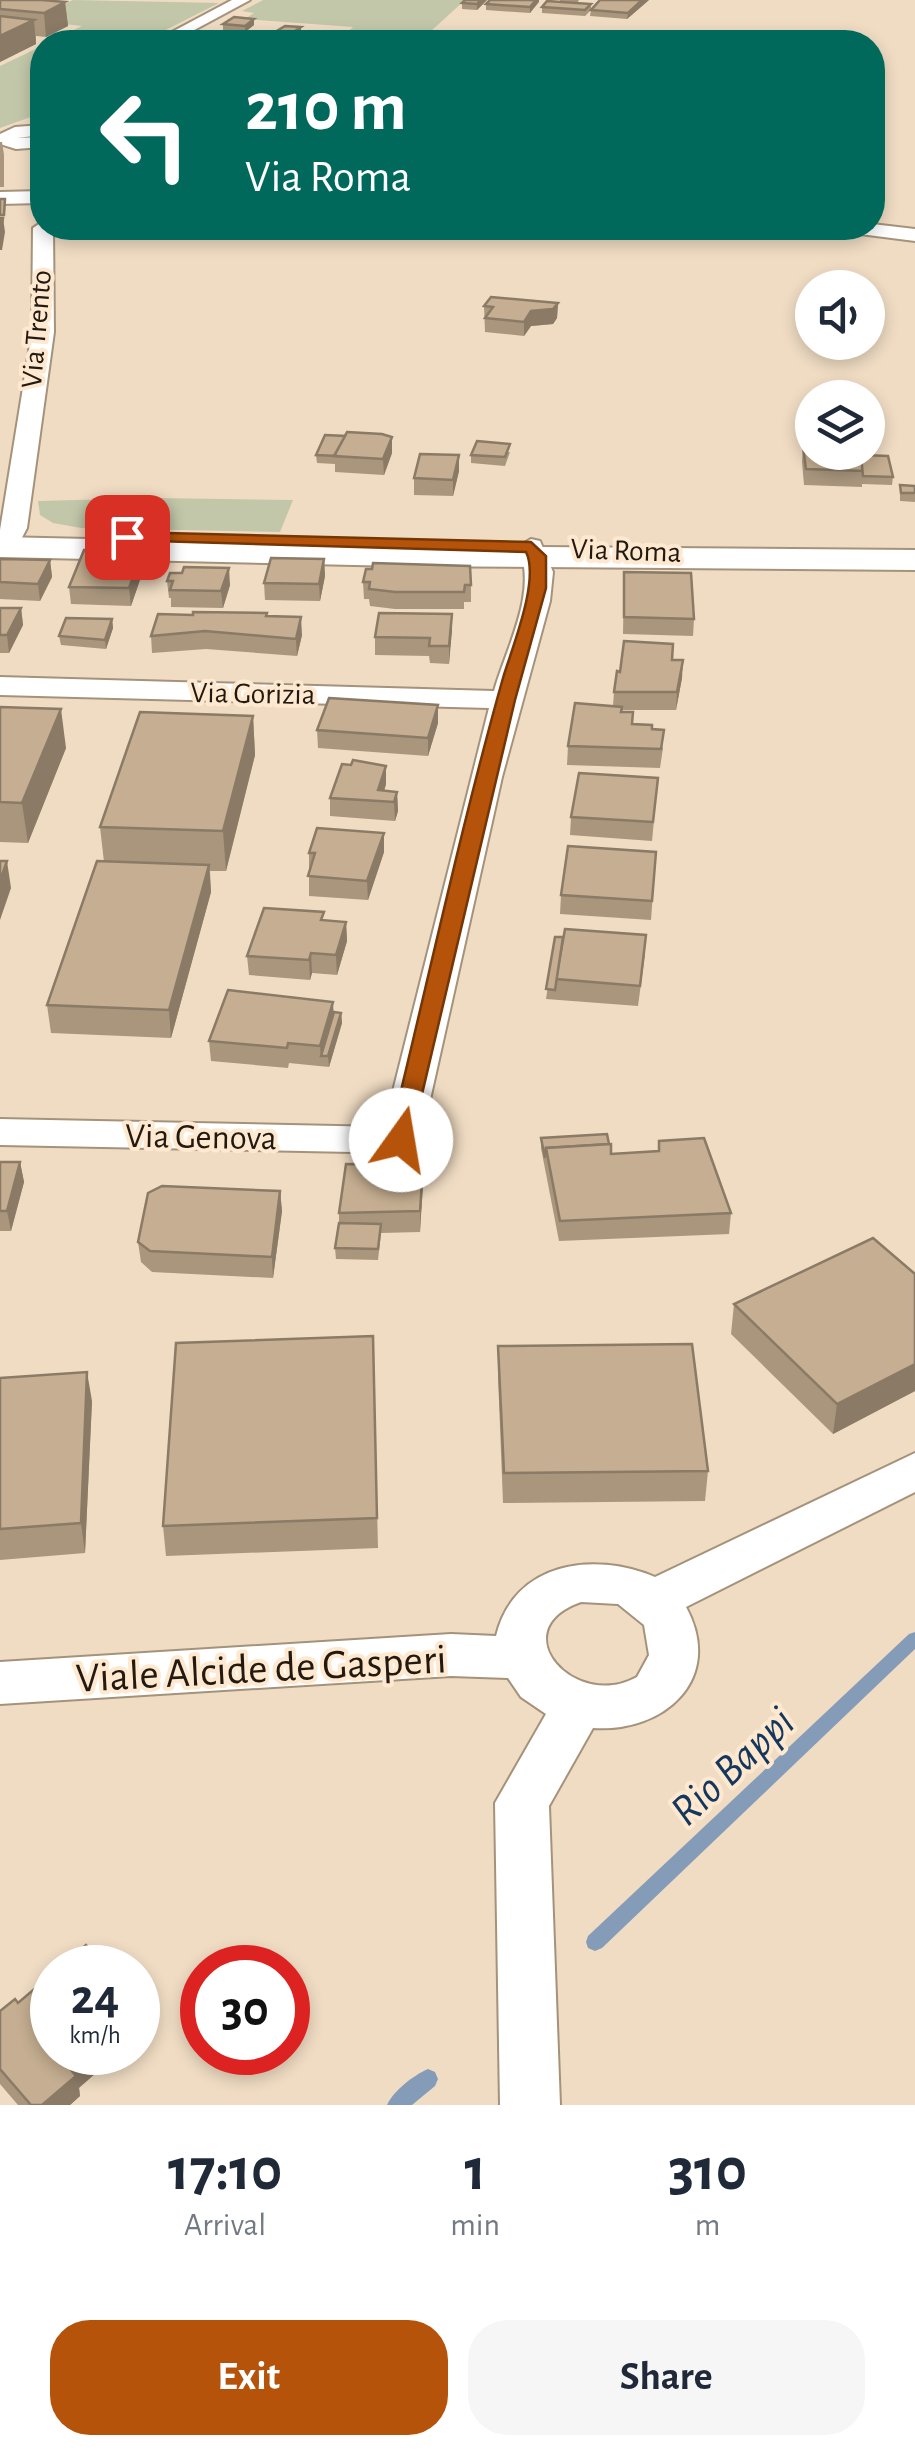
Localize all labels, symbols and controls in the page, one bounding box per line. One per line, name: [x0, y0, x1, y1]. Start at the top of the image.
icon: left: [80, 70, 210, 200]
text: 210 m: [245, 73, 407, 143]
text: Via Roma: [245, 155, 411, 200]
street label: Via Trento: [17, 269, 57, 389]
map controls: [795, 270, 885, 470]
button: sound: [795, 270, 885, 360]
button: layers: [795, 380, 885, 470]
pin: [85, 495, 170, 580]
icon: arrive: [100, 510, 155, 565]
street label: Via Roma: [570, 534, 682, 568]
street label: Via Gorizia: [190, 678, 316, 710]
position arrow: [349, 1088, 453, 1192]
street label: Via Genova: [125, 1119, 277, 1156]
street label: Viale Alcide de Gasperi: [75, 1638, 448, 1700]
water label: Rio Bappi: [662, 1699, 803, 1835]
speed limit sign: 30: [180, 1945, 310, 2075]
text: 24: [71, 1973, 119, 2023]
text: km/h: [69, 2023, 121, 2048]
text: 17:10: [168, 2141, 282, 2201]
text: 1: [464, 2141, 486, 2201]
text: 310: [668, 2141, 747, 2201]
text: Arrival: [184, 2209, 266, 2241]
text: min: [450, 2209, 500, 2241]
text: m: [695, 2209, 720, 2241]
button: Exit: [50, 2320, 448, 2435]
button: Share: [468, 2320, 865, 2435]

